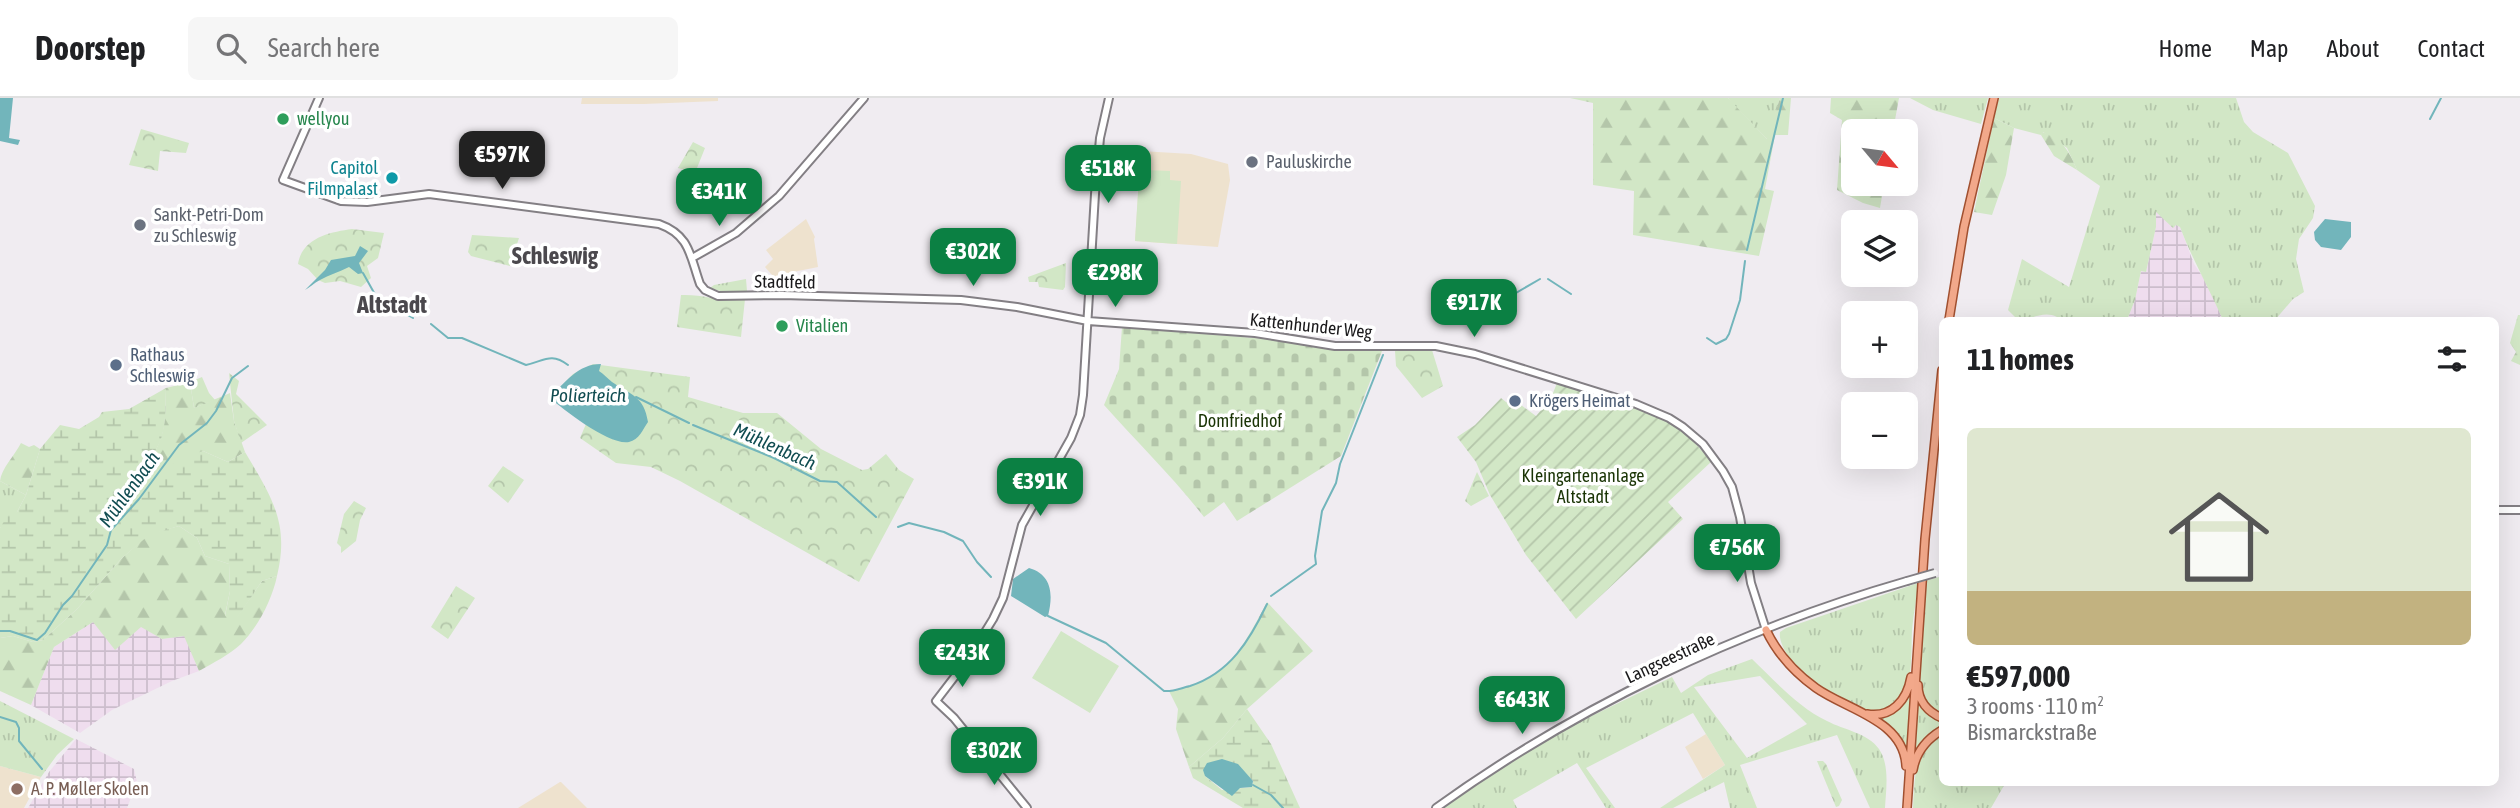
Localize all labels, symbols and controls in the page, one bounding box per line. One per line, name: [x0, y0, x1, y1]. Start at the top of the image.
search box: [188, 17, 678, 80]
text: Doorstep: [35, 29, 146, 67]
icon: search: [212, 29, 250, 67]
text: Search here: [268, 33, 380, 63]
text: Home: [2158, 35, 2212, 62]
text: Map: [2250, 35, 2288, 62]
text: About: [2326, 35, 2379, 62]
text: Contact: [2417, 35, 2485, 62]
place label: wellyou: [297, 108, 350, 129]
marker: wellyou: [275, 111, 291, 127]
north arrow: [1841, 119, 1918, 196]
map controls: [1841, 119, 1918, 469]
pin: €597K: [453, 132, 551, 191]
text: €597K: [475, 141, 529, 167]
pin: €518K: [1059, 146, 1157, 205]
place label: Pauluskirche: [1266, 151, 1352, 172]
marker: Pauluskirche: [1244, 154, 1260, 170]
text: €518K: [1081, 155, 1135, 181]
place label: Capitol Filmpalast: [307, 157, 378, 199]
pin: €341K: [670, 169, 768, 228]
marker: Capitol Filmpalast: [384, 170, 400, 186]
text: €341K: [692, 178, 746, 204]
place label: Sankt-Petri-Dom zu Schleswig: [154, 204, 264, 246]
button: layers: [1841, 210, 1918, 287]
marker: Sankt-Petri-Dom zu Schleswig: [132, 217, 148, 233]
pin: €302K: [924, 228, 1022, 288]
text: €302K: [946, 238, 1000, 264]
district label: Schleswig: [512, 242, 599, 269]
pin: €298K: [1066, 250, 1164, 309]
text: €298K: [1088, 259, 1142, 285]
street label: Stadtfeld: [754, 270, 816, 293]
pin: €917K: [1425, 280, 1523, 339]
text: €917K: [1447, 289, 1501, 315]
district label: Altstadt: [356, 291, 427, 318]
button: +: [1841, 301, 1918, 378]
street label: Kattenhunder Weg: [1249, 309, 1374, 342]
place label: Vitalien: [796, 315, 848, 336]
marker: Vitalien: [774, 318, 790, 334]
icon: filters: [2433, 340, 2471, 378]
text: 11 homes: [1967, 342, 2074, 376]
place label: Rathaus Schleswig: [130, 344, 195, 386]
marker: Rathaus Schleswig: [108, 357, 124, 373]
water label: Polierteich: [550, 384, 626, 406]
place label: Krögers Heimat: [1529, 390, 1631, 411]
button: −: [1841, 392, 1918, 469]
marker: Krögers Heimat: [1507, 393, 1523, 409]
park label: Domfriedhof: [1198, 410, 1282, 431]
water label: Mühlenbach: [730, 418, 820, 474]
water label: Mühlenbach: [94, 447, 164, 531]
pin: €391K: [991, 458, 1089, 518]
park label: Kleingartenanlage Altstadt: [1521, 465, 1645, 507]
text: €391K: [1013, 468, 1067, 494]
icon: home: [2156, 474, 2282, 600]
pin: €756K: [1688, 524, 1786, 584]
text: €756K: [1710, 534, 1764, 560]
street label: Langseestraße: [1622, 628, 1718, 687]
pin: €243K: [913, 630, 1011, 689]
text: €243K: [935, 639, 989, 665]
text: €597,000: [1967, 659, 2070, 693]
pin: €643K: [1473, 676, 1571, 736]
text: €643K: [1495, 686, 1549, 712]
text: 3 rooms · 110 m²: [1967, 693, 2104, 719]
text: Bismarckstraße: [1967, 719, 2097, 745]
pin: €302K: [945, 728, 1043, 787]
text: €302K: [967, 737, 1021, 763]
place label: A. P. Møller Skolen: [31, 778, 149, 799]
marker: A. P. Møller Skolen: [9, 781, 25, 797]

